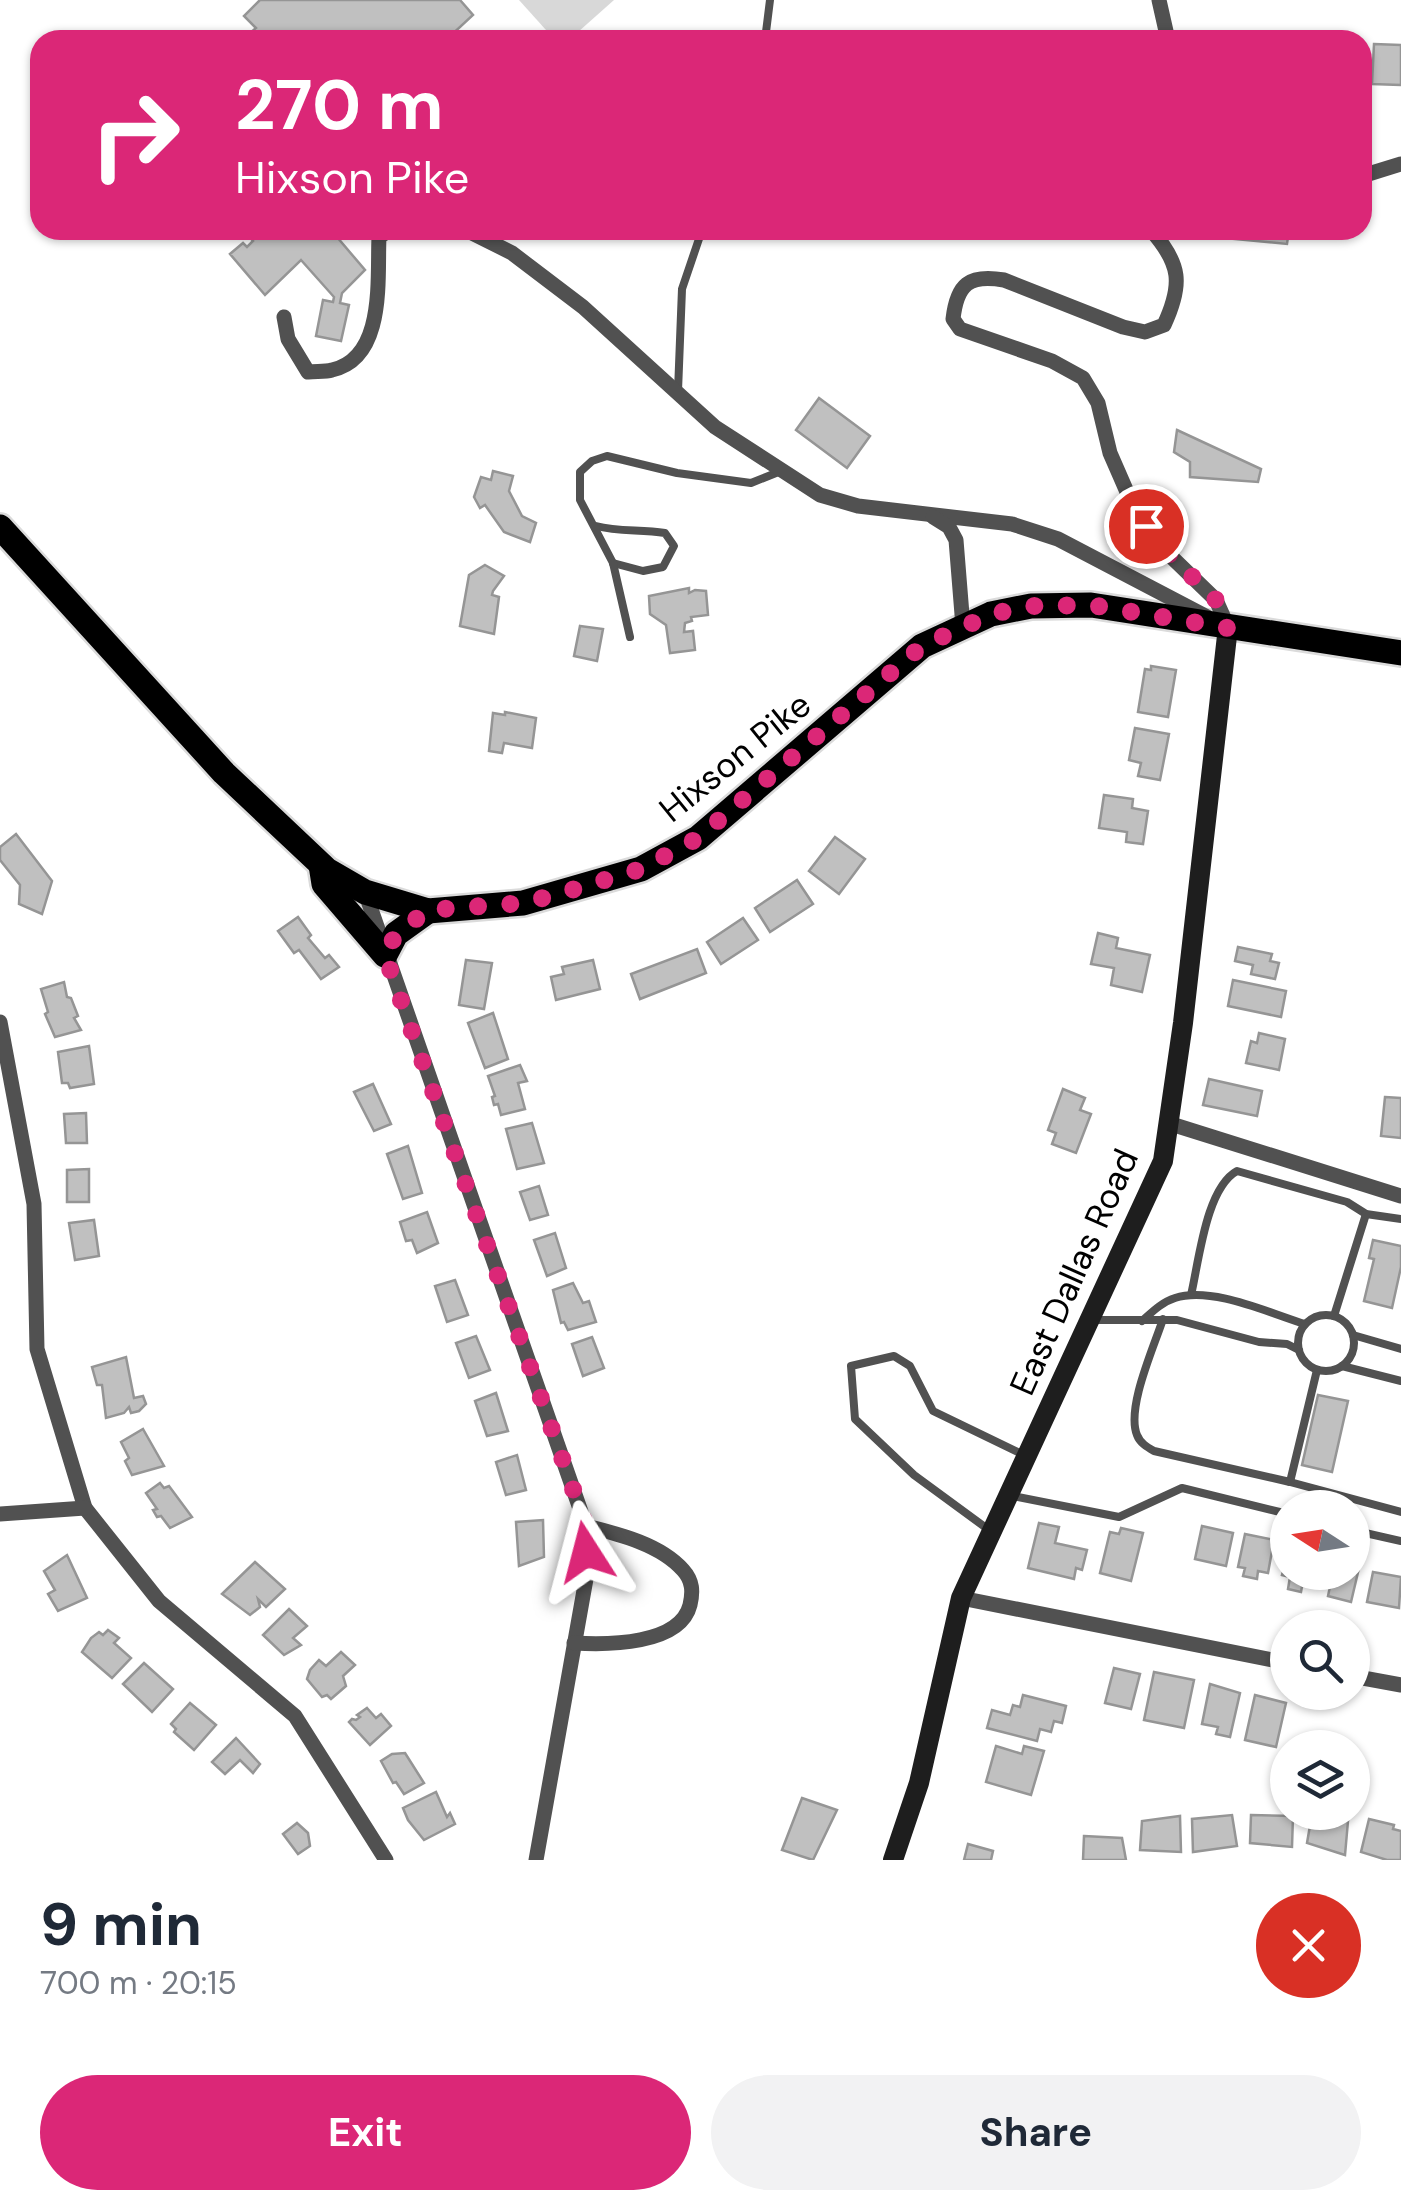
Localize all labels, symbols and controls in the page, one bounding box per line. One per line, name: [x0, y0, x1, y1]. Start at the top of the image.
text: 270 m: [235, 60, 444, 151]
icon: right: [70, 70, 200, 200]
text: Hixson Pike: [235, 148, 469, 207]
pin: [1104, 484, 1189, 569]
icon: arrive: [1119, 499, 1174, 554]
street label: Hixson Pike: [650, 682, 820, 832]
street label: East Dallas Road: [999, 1142, 1149, 1402]
north arrow: [1270, 1490, 1370, 1590]
map controls: [1270, 1490, 1370, 1830]
position arrow: [534, 1500, 638, 1604]
button: search: [1270, 1610, 1370, 1710]
button: layers: [1270, 1730, 1370, 1830]
text: 9 min: [40, 1885, 202, 1964]
button: close: [1256, 1893, 1361, 1998]
text: 700 m · 20:15: [40, 1962, 237, 2004]
button: Exit: [40, 2075, 691, 2190]
button: Share: [711, 2075, 1361, 2190]

